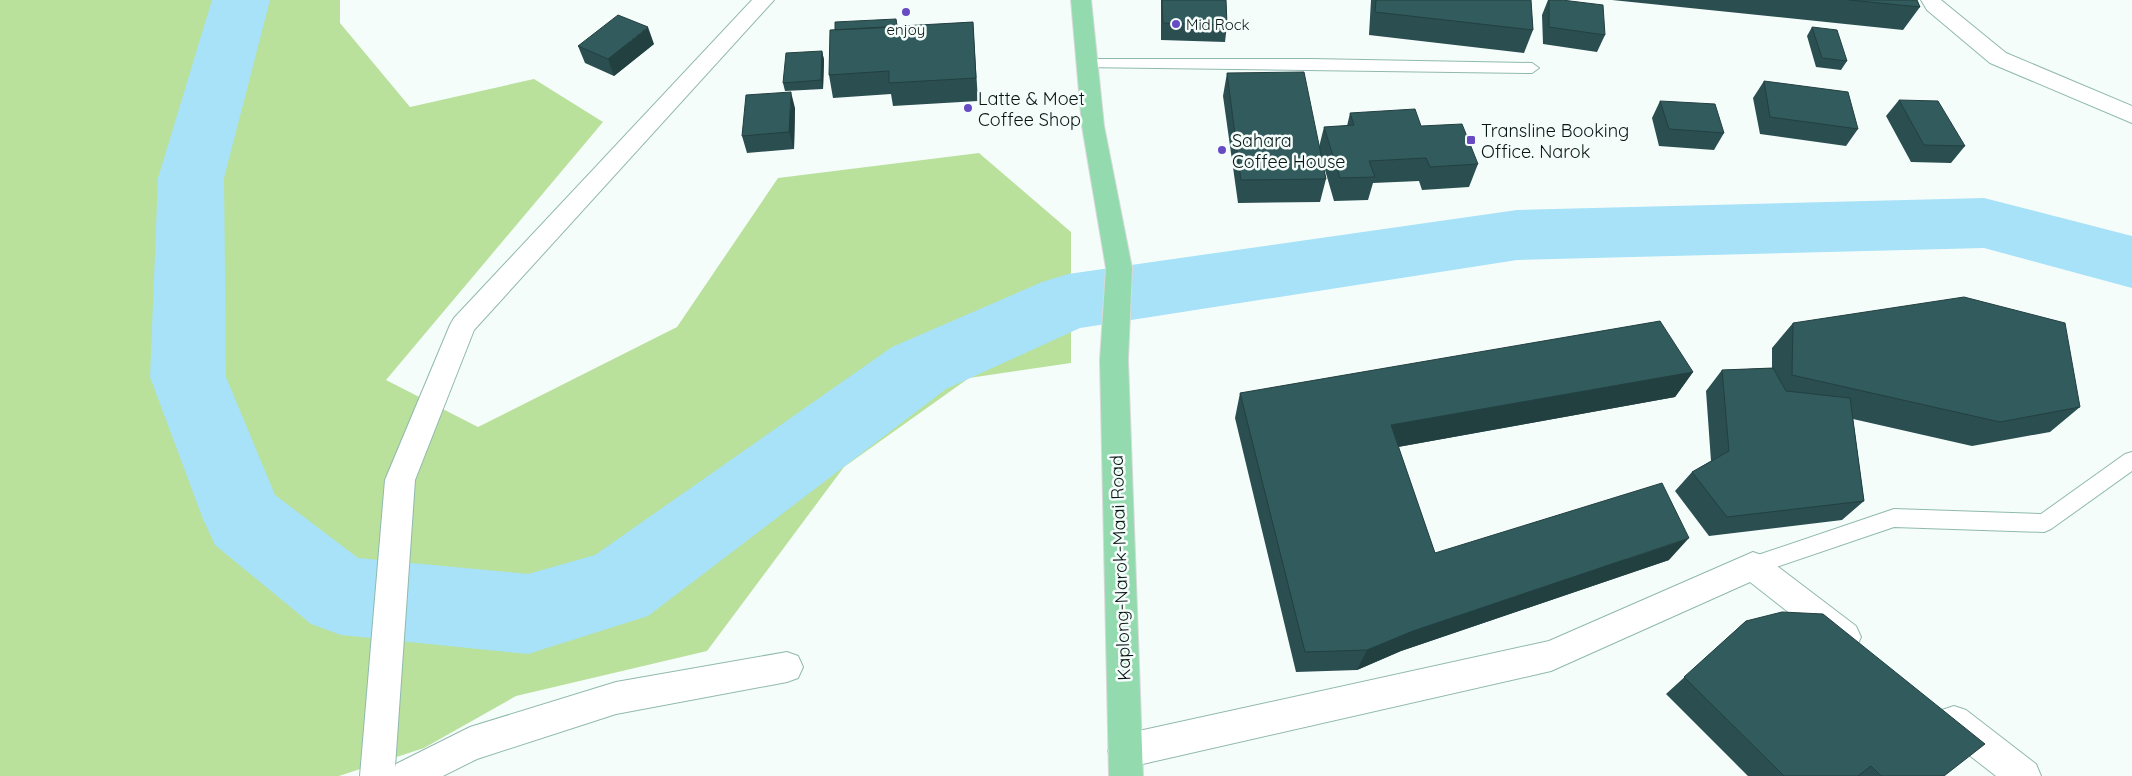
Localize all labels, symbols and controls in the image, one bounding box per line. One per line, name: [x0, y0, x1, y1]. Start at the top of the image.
marker: enjoy: [900, 6, 912, 18]
place label: Mid Rock: [1186, 15, 1250, 34]
marker: Mid Rock: [1170, 18, 1182, 30]
place label: enjoy: [887, 20, 925, 39]
place label: Latte & Moet Coffee Shop: [978, 87, 1085, 131]
marker: Latte & Moet Coffee Shop: [962, 102, 974, 114]
place label: Transline Booking Office. Narok: [1481, 119, 1629, 163]
place label: Sahara Coffee House: [1232, 129, 1346, 173]
marker: Transline Booking Office. Narok: [1465, 134, 1477, 146]
marker: Sahara Coffee House: [1216, 144, 1228, 156]
street label: Kaplong-Narok-Maai Road: [1105, 455, 1135, 681]

